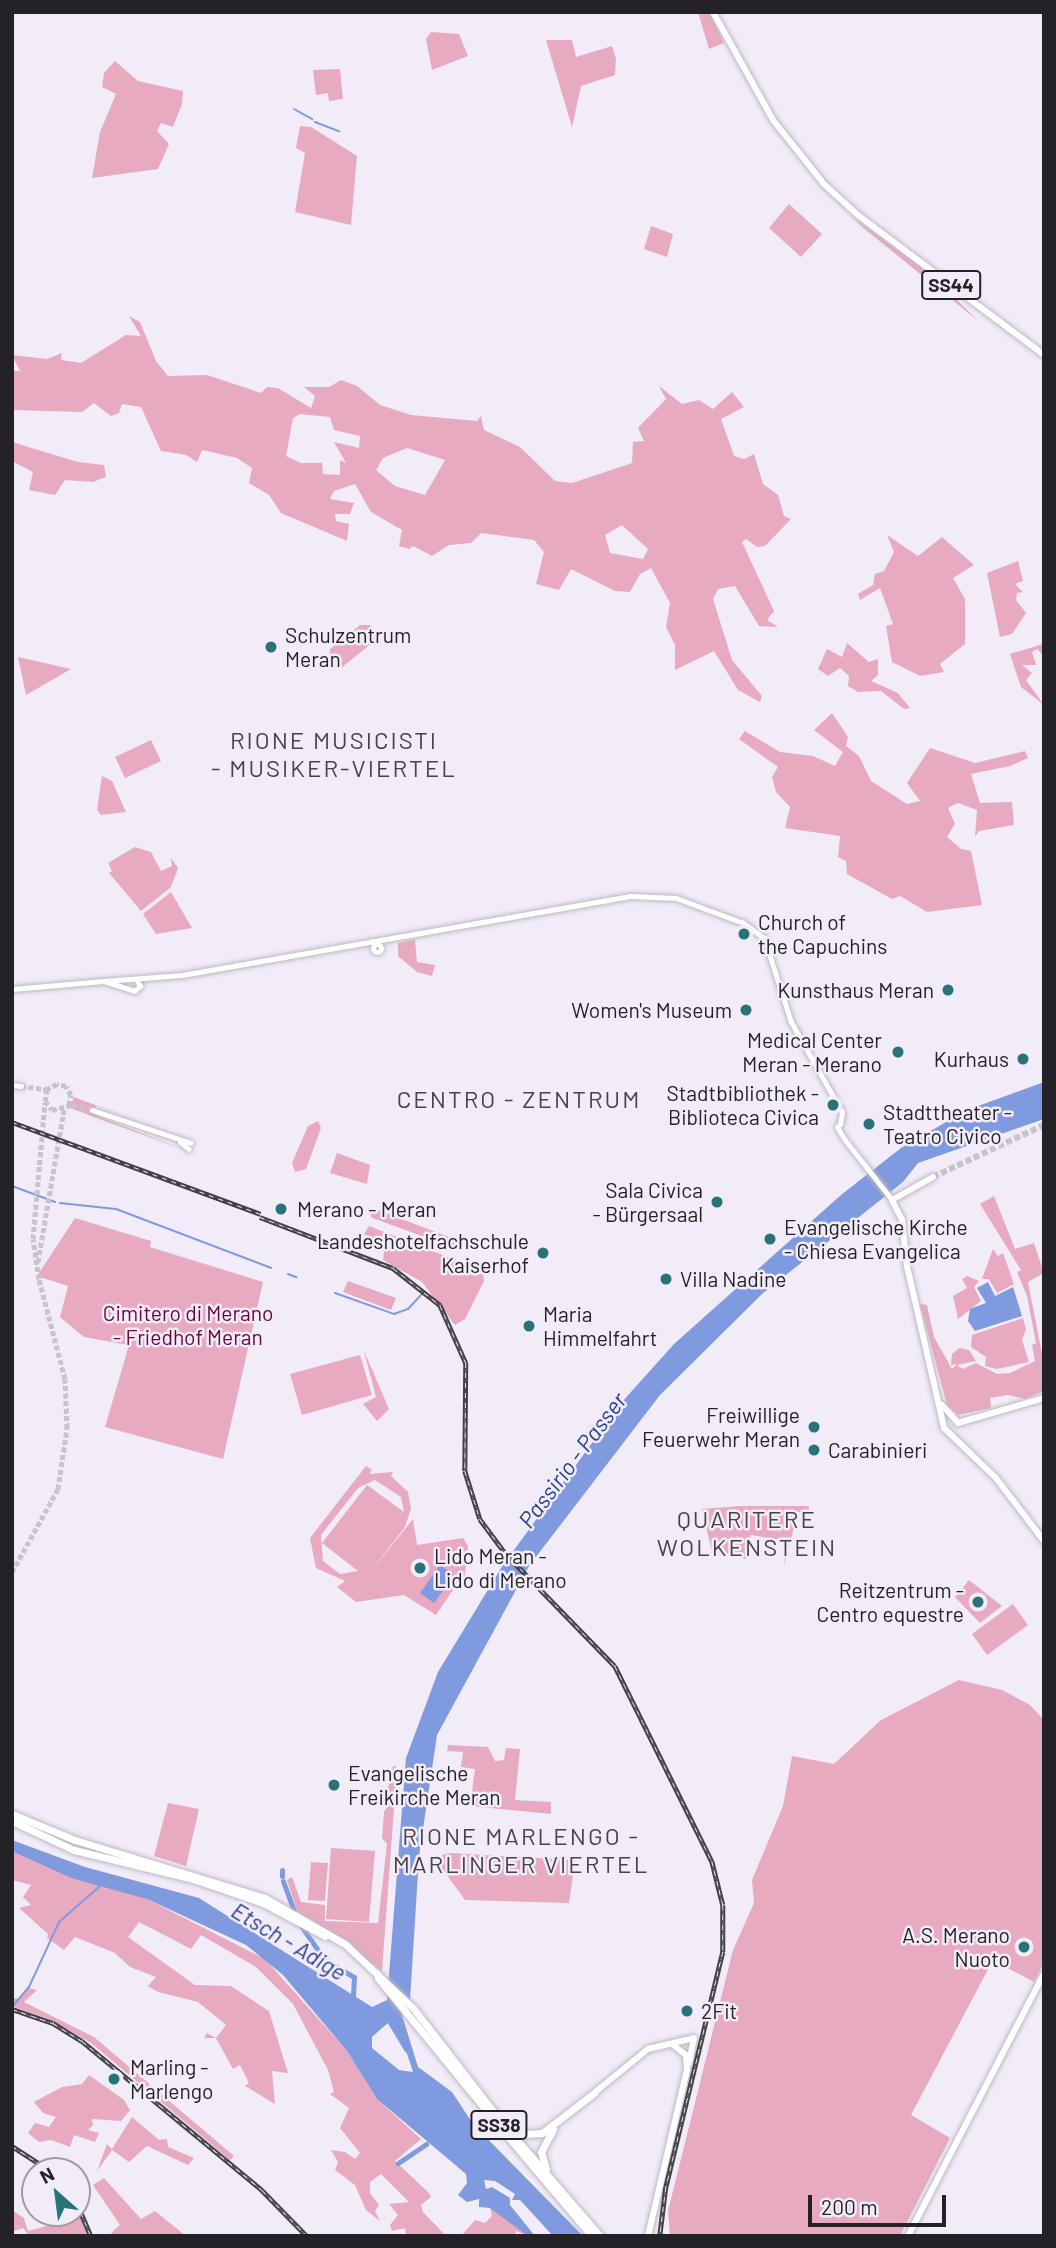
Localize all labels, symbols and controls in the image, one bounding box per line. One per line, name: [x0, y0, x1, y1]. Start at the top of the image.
road number: SS44: [920, 270, 982, 300]
place label: Schulzentrum Meran: [285, 622, 411, 672]
marker: Schulzentrum Meran: [263, 639, 279, 655]
district label: RIONE MUSICISTI - MUSIKER-VIERTEL: [213, 726, 455, 782]
place label: Church of the Capuchins: [758, 909, 887, 959]
marker: Church of the Capuchins: [736, 926, 752, 942]
place label: Kunsthaus Meran: [777, 977, 934, 1003]
marker: Kunsthaus Meran: [940, 982, 956, 998]
place label: Women's Museum: [571, 997, 732, 1023]
marker: Women's Museum: [738, 1002, 754, 1018]
place label: Medical Center Meran - Merano: [742, 1027, 882, 1077]
marker: Medical Center Meran - Merano: [888, 1042, 908, 1062]
place label: Kurhaus: [934, 1046, 1009, 1072]
marker: Kurhaus: [1015, 1051, 1031, 1067]
place label: Stadtbibliothek - Biblioteca Civica: [666, 1080, 819, 1130]
district label: CENTRO - ZENTRUM: [399, 1085, 639, 1113]
marker: Stadtbibliothek - Biblioteca Civica: [825, 1097, 841, 1113]
place label: Stadttheater - Teatro Civico: [883, 1099, 1012, 1149]
marker: Stadttheater - Teatro Civico: [861, 1116, 877, 1132]
place label: Sala Civica - Bürgersaal: [593, 1177, 703, 1227]
marker: Sala Civica - Bürgersaal: [709, 1194, 725, 1210]
place label: Merano - Meran: [297, 1196, 437, 1222]
marker: Merano - Meran: [271, 1199, 291, 1219]
place label: Evangelische Kirche - Chiesa Evangelica: [784, 1214, 968, 1264]
place label: Landeshotelfachschule Kaiserhof: [317, 1228, 529, 1278]
marker: Evangelische Kirche - Chiesa Evangelica: [762, 1231, 778, 1247]
marker: Landeshotelfachschule Kaiserhof: [535, 1245, 551, 1261]
place label: Villa Nadine: [680, 1266, 786, 1292]
marker: Villa Nadine: [658, 1271, 674, 1287]
park label: Cimitero di Merano - Friedhof Meran: [103, 1300, 273, 1350]
place label: Maria Himmelfahrt: [543, 1301, 657, 1351]
marker: Maria Himmelfahrt: [521, 1318, 537, 1334]
water label: Passirio - Passer: [512, 1387, 632, 1533]
place label: Freiwillige Feuerwehr Meran: [642, 1402, 800, 1452]
marker: Freiwillige Feuerwehr Meran: [806, 1419, 822, 1435]
place label: Carabinieri: [828, 1437, 927, 1463]
marker: Carabinieri: [806, 1442, 822, 1458]
district label: QUARITERE WOLKENSTEIN: [658, 1505, 836, 1561]
place label: Lido Meran - Lido di Merano: [434, 1543, 567, 1593]
marker: Lido Meran - Lido di Merano: [412, 1560, 428, 1576]
place label: Reitzentrum - Centro equestre: [816, 1577, 964, 1627]
marker: Reitzentrum - Centro equestre: [970, 1594, 986, 1610]
place label: Evangelische Freikirche Meran: [348, 1760, 501, 1810]
marker: Evangelische Freikirche Meran: [326, 1777, 342, 1793]
district label: RIONE MARLENGO - MARLINGER VIERTEL: [395, 1822, 647, 1878]
water label: Etsch - Adige: [227, 1896, 351, 1986]
place label: A.S. Merano Nuoto: [902, 1922, 1010, 1972]
marker: A.S. Merano Nuoto: [1016, 1939, 1032, 1955]
place label: 2Fit: [701, 1998, 737, 2024]
marker: 2Fit: [679, 2003, 695, 2019]
place label: Marling - Marlengo: [130, 2054, 213, 2104]
marker: Marling - Marlengo: [104, 2069, 124, 2089]
road number: SS38: [469, 2110, 529, 2140]
north arrow: [21, 2157, 91, 2227]
text: N: [36, 2162, 58, 2188]
scale bar: [811, 2182, 949, 2226]
text: 200 m: [821, 2194, 878, 2219]

